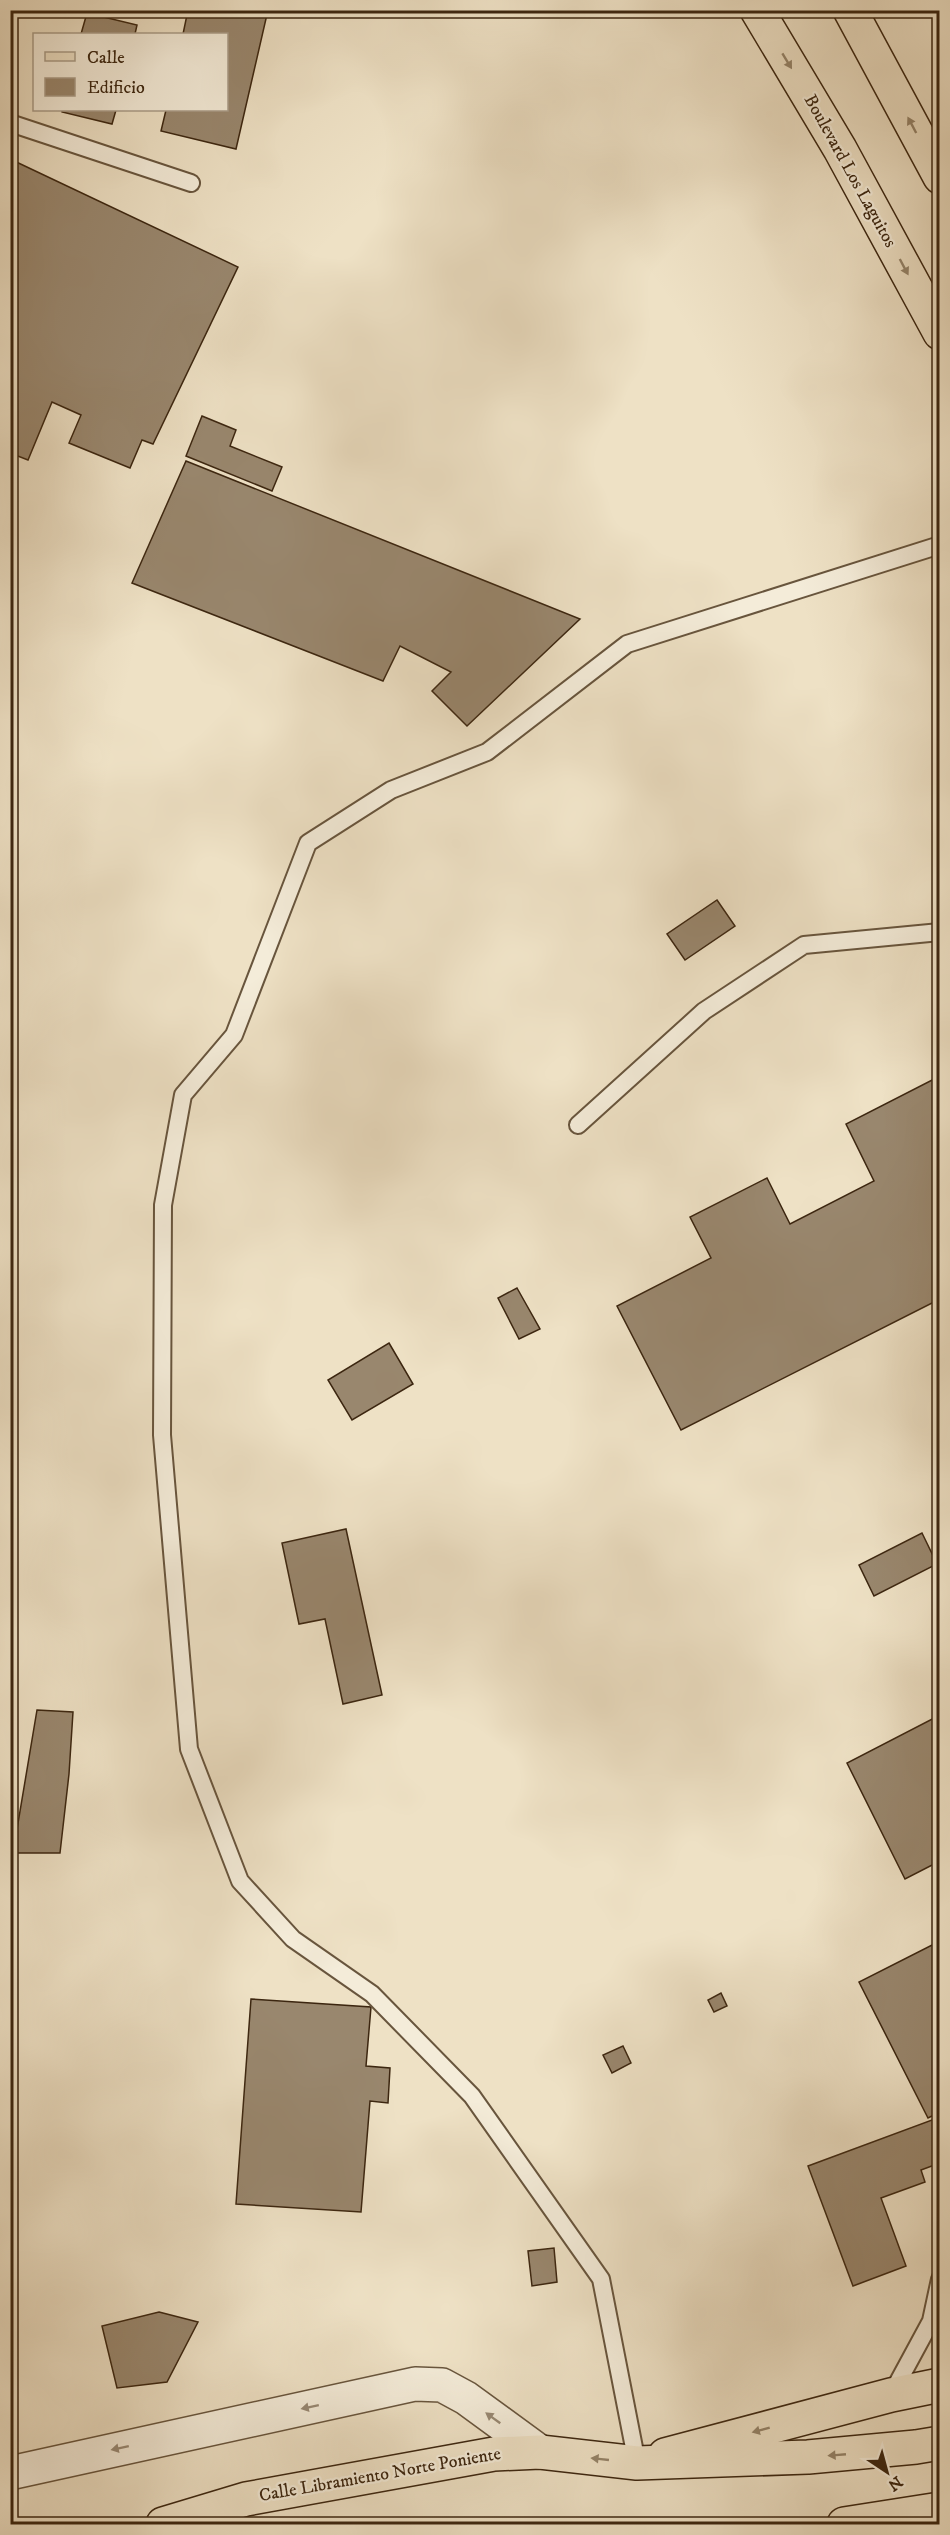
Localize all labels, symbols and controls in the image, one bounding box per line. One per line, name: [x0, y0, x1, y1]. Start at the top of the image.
legend: [33, 33, 228, 111]
text: Calle: [87, 47, 125, 69]
one-way arrow: [782, 53, 792, 70]
text: Edificio: [87, 77, 145, 99]
street label: Boulevard Los Laguitos: [799, 91, 901, 251]
one-way arrow: [907, 116, 917, 133]
one-way arrow: [899, 259, 909, 276]
one-way arrow: [301, 2402, 319, 2412]
one-way arrow: [485, 2412, 500, 2424]
one-way arrow: [751, 2426, 769, 2435]
north arrow: [857, 2442, 917, 2502]
street label: Calle Libramiento Norte Poniente: [257, 2443, 503, 2507]
one-way arrow: [110, 2444, 129, 2454]
one-way arrow: [827, 2450, 846, 2460]
one-way arrow: [591, 2454, 610, 2464]
text: N: [884, 2471, 906, 2495]

